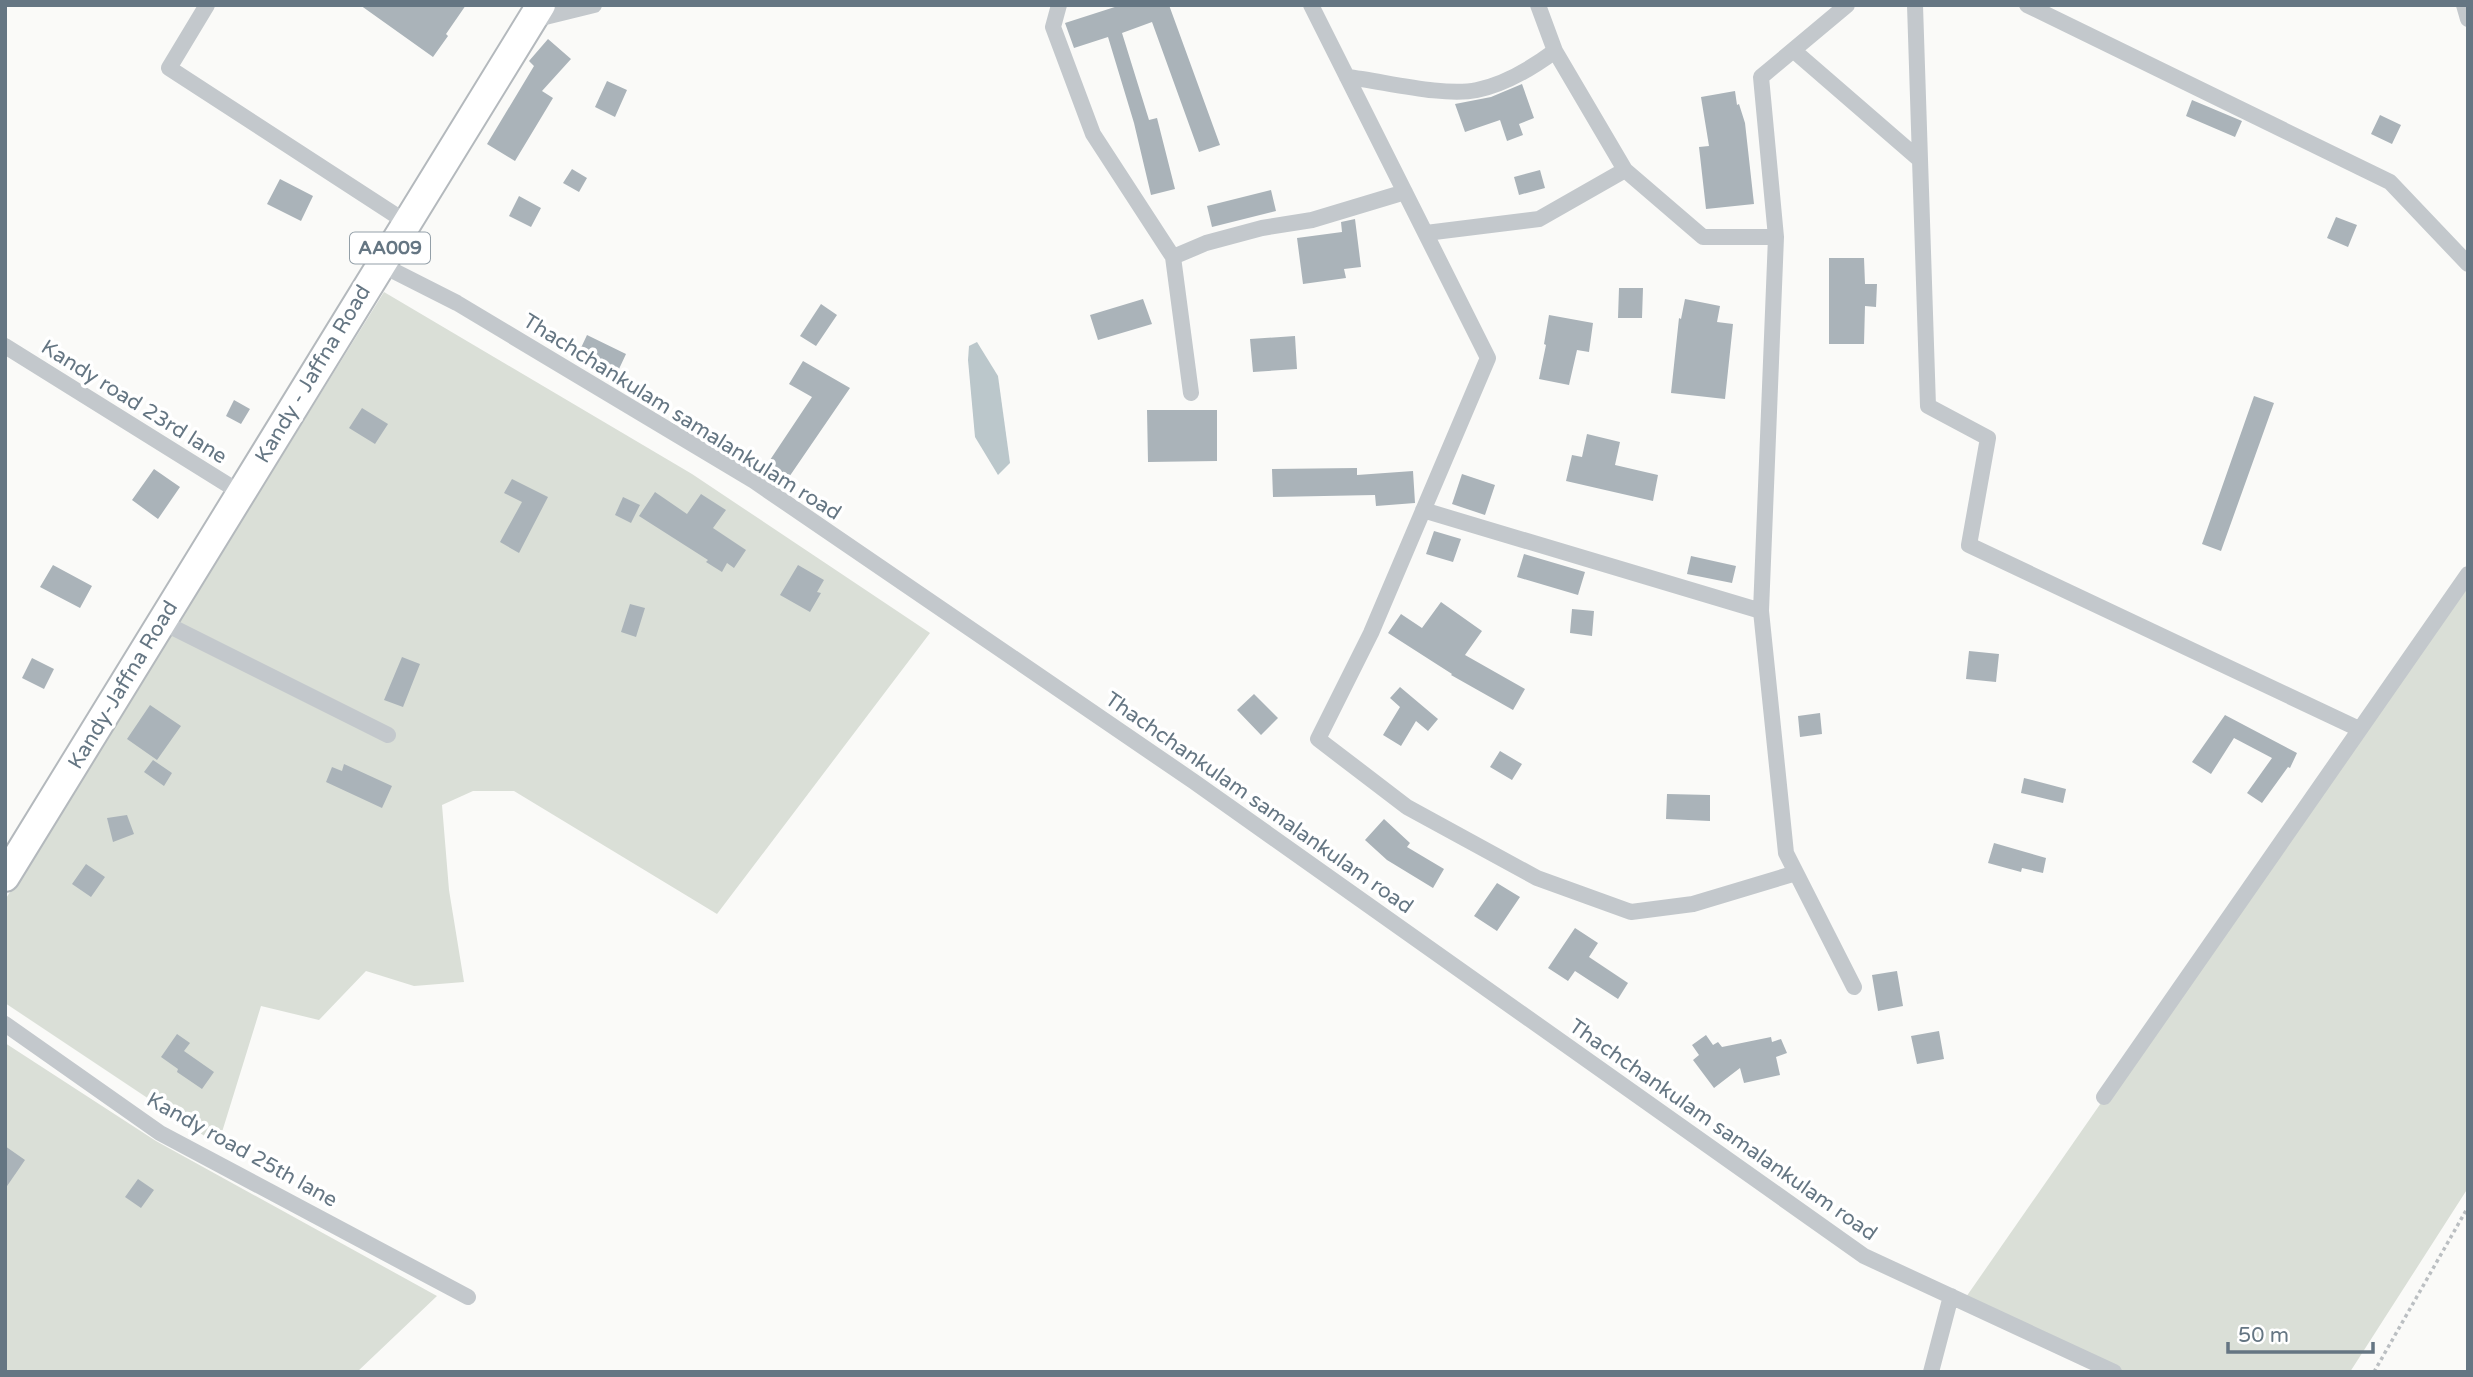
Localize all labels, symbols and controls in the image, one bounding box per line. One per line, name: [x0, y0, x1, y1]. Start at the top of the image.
road number: AA009: [350, 232, 430, 264]
street label: Kandy - Jaffna Road: [250, 281, 376, 467]
street label: Thachchankulam samalankulam road: [518, 308, 846, 526]
street label: Kandy road 23rd lane: [37, 335, 232, 469]
street label: Kandy-Jaffna Road: [63, 596, 183, 774]
street label: Thachchankulam samalankulam road: [1100, 687, 1418, 919]
street label: Thachchankulam samalankulam road: [1564, 1014, 1882, 1246]
street label: Kandy road 25th lane: [142, 1087, 342, 1213]
scale bar: [2228, 1310, 2373, 1354]
text: 50 m: [2238, 1323, 2289, 1348]

